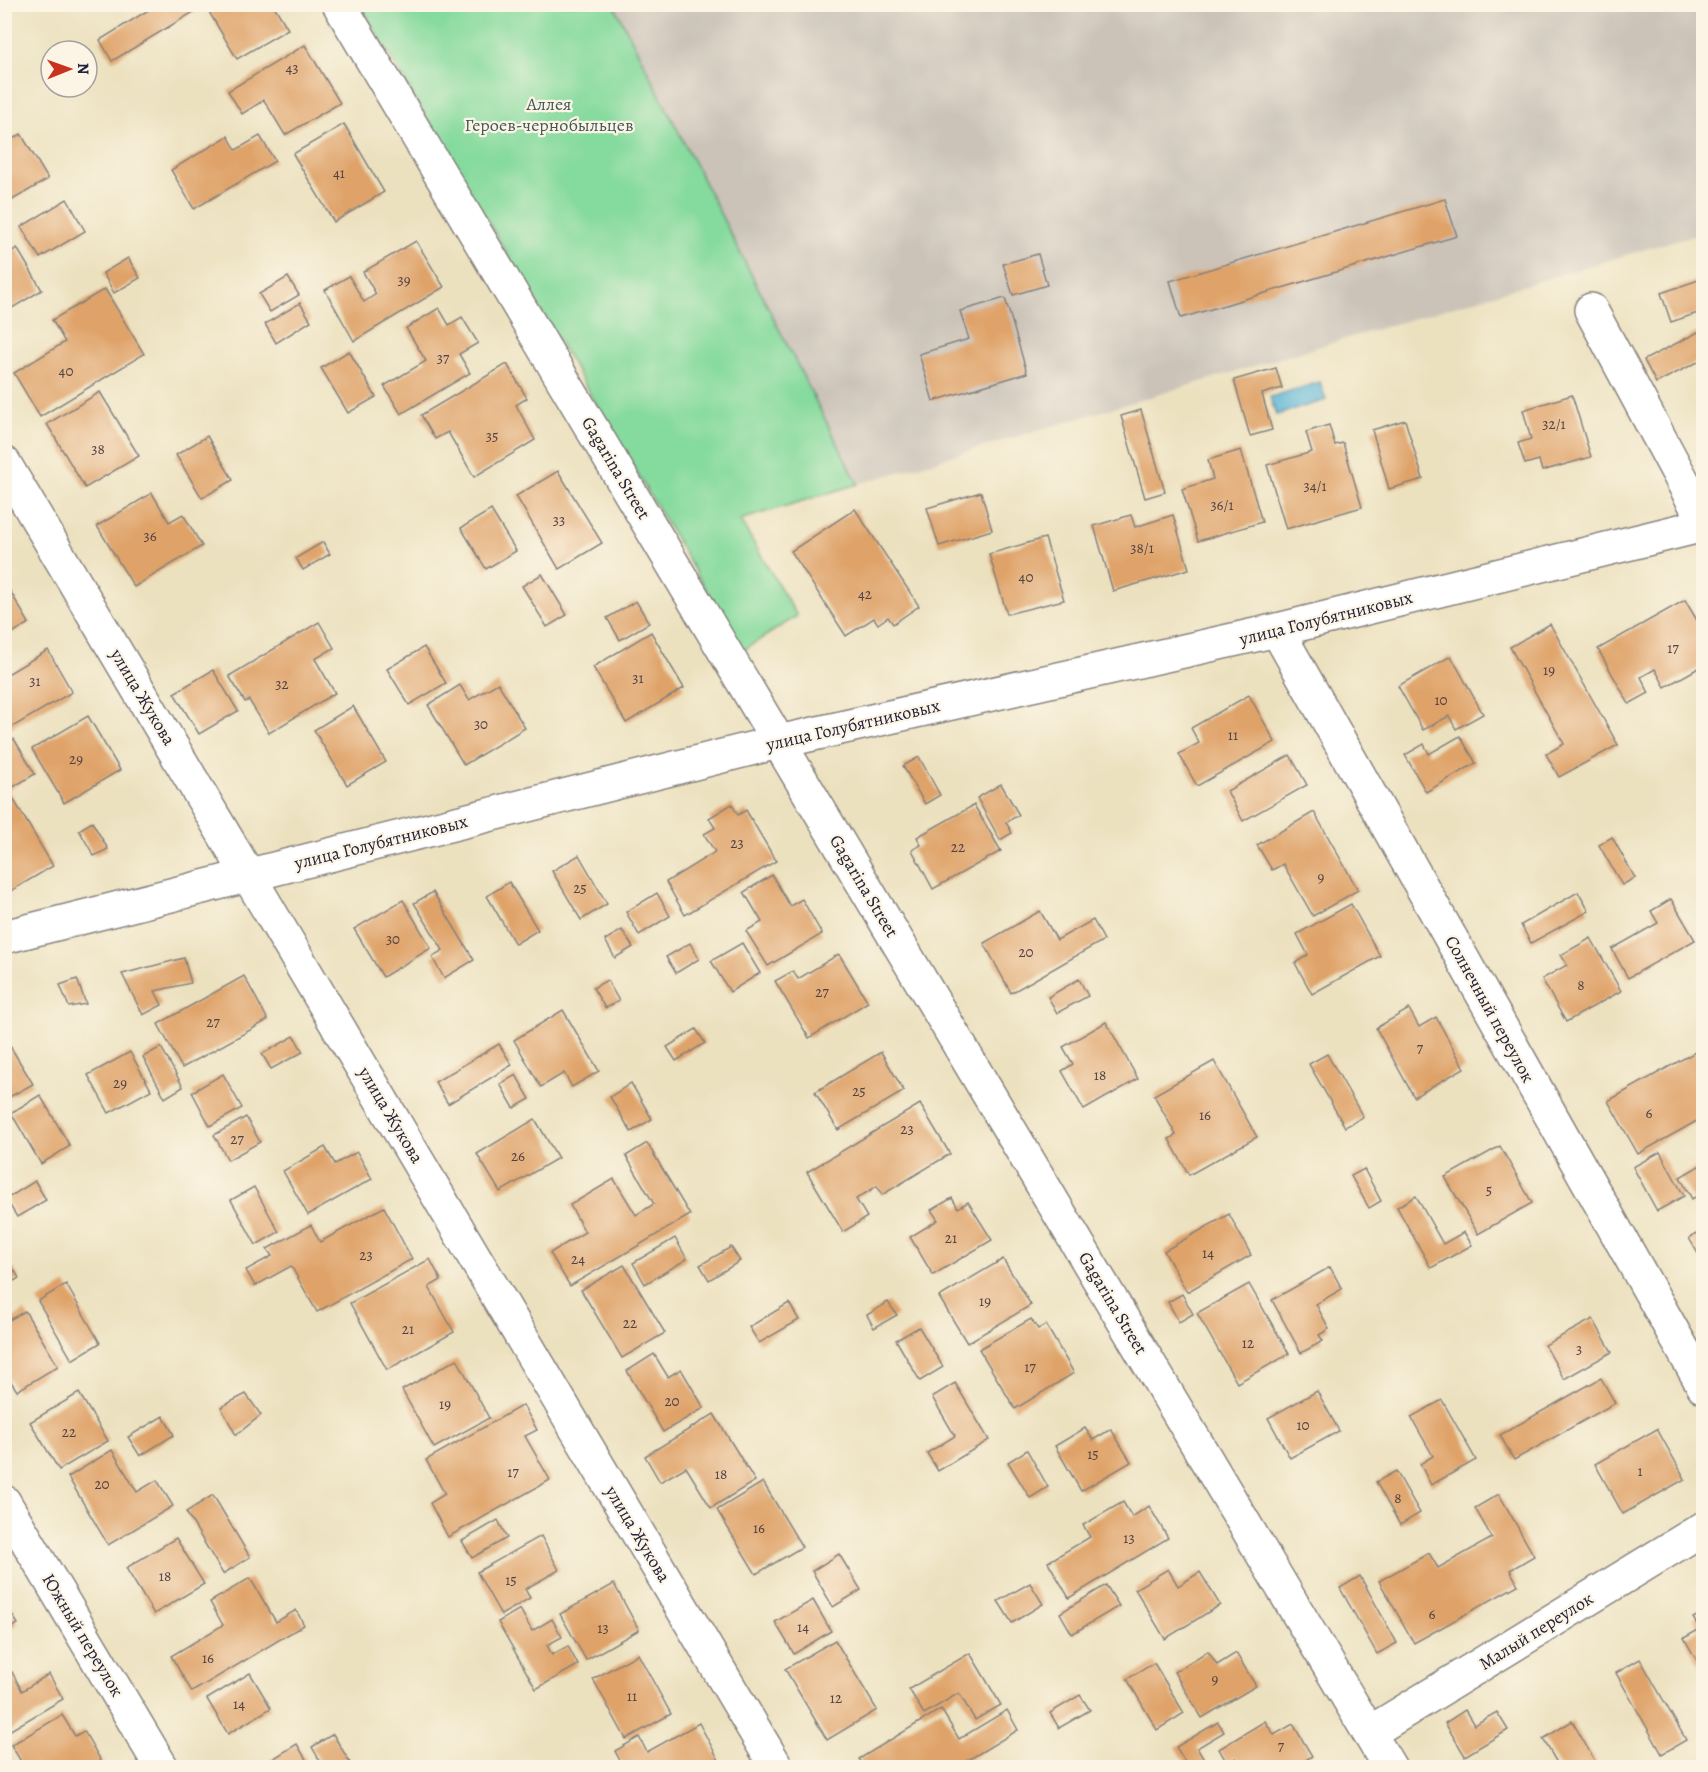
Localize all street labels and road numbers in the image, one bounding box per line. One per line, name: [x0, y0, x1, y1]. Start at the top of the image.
street label: Gagarina Street: [576, 412, 656, 524]
street label: улица Голубятниковых: [1236, 585, 1415, 651]
street label: улица Жукова: [104, 643, 182, 750]
street label: улица Голубятниковых: [763, 693, 942, 757]
street label: улица Голубятниковых: [291, 809, 470, 875]
street label: Gagarina Street: [824, 830, 904, 942]
street label: Солнечный переулок: [1440, 931, 1540, 1087]
street label: улица Жукова: [352, 1061, 430, 1168]
street label: Gagarina Street: [1073, 1247, 1153, 1359]
street label: улица Жукова: [599, 1480, 677, 1587]
street label: Южный переулок: [37, 1569, 129, 1701]
street label: Малый переулок: [1474, 1586, 1598, 1676]

